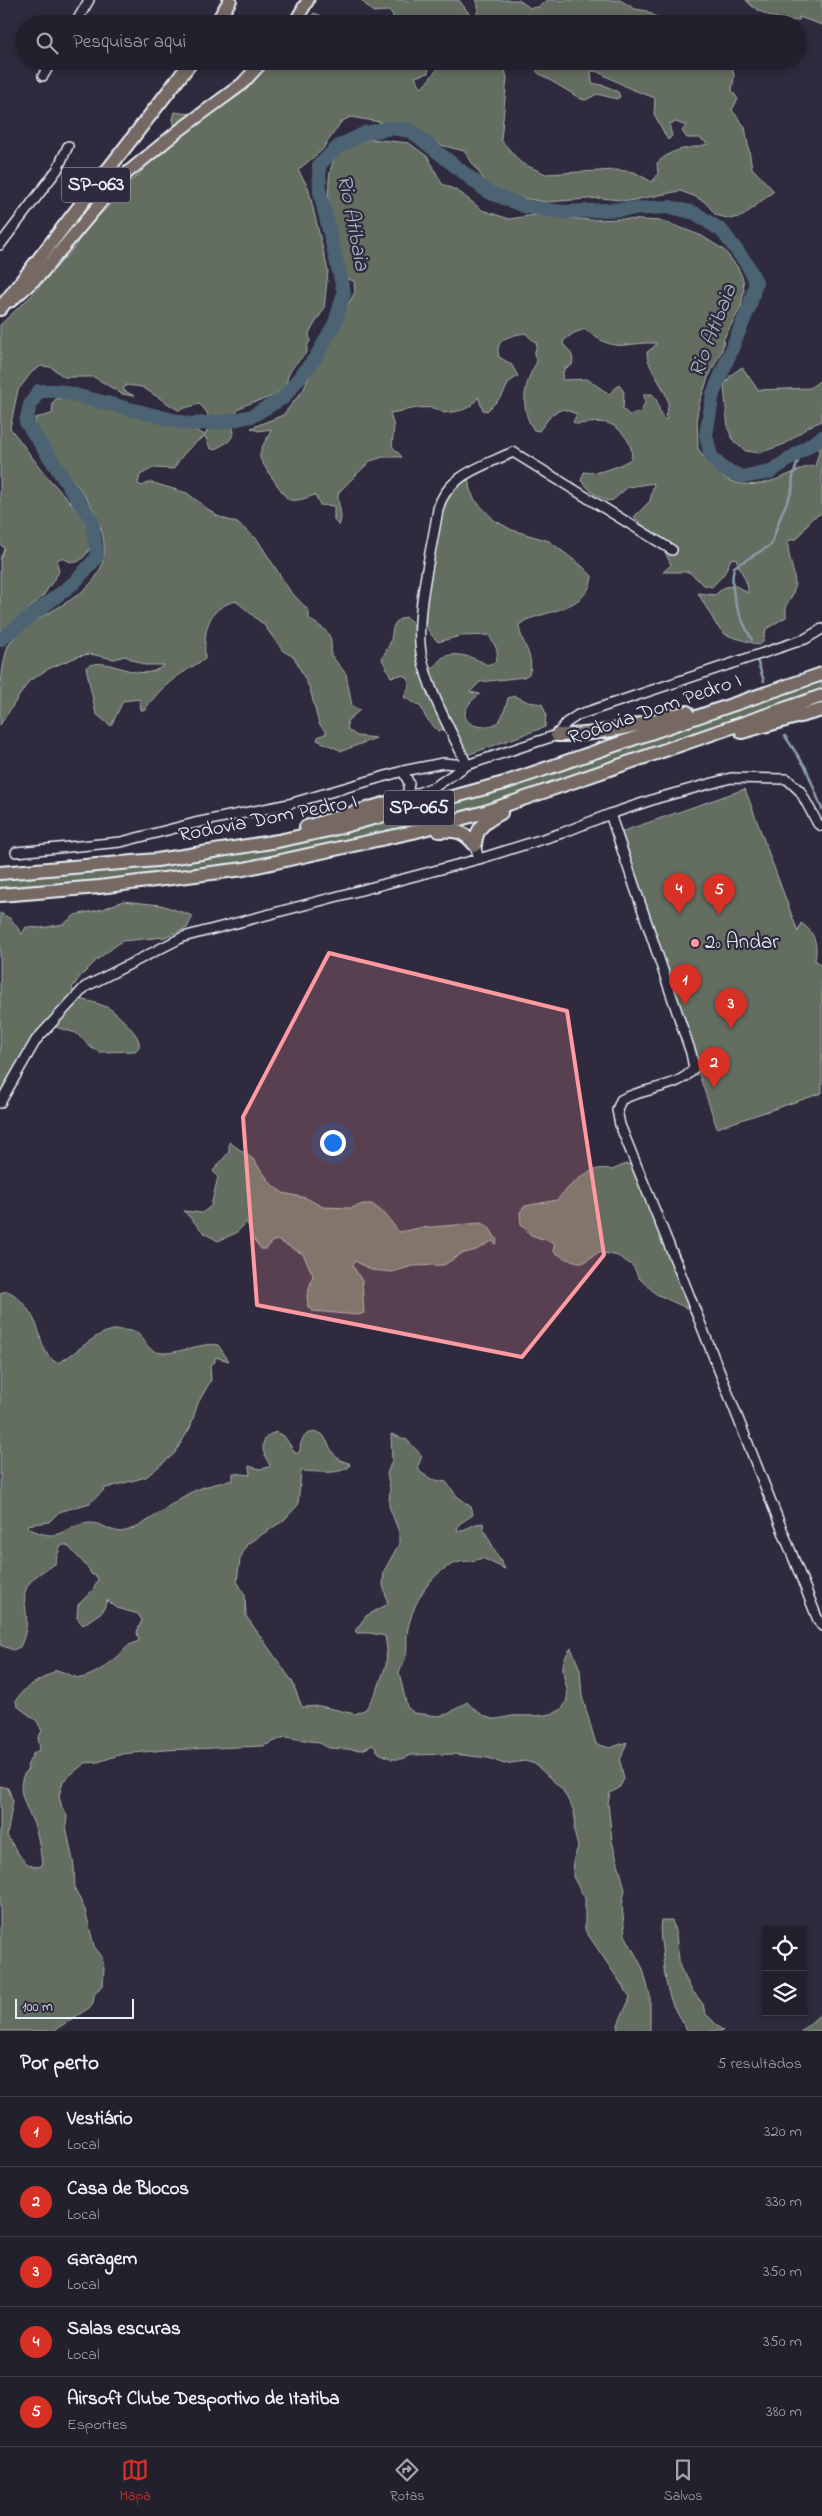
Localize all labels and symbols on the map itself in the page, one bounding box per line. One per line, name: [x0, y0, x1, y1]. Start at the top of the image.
road number: SP-063: [62, 168, 130, 202]
water label: Rio Atibaia: [327, 172, 377, 275]
water label: Rio Atibaia: [682, 279, 747, 382]
street label: Rodovia Dom Pedro I: [564, 666, 746, 754]
street label: Rodovia Dom Pedro I: [176, 787, 360, 851]
road number: SP-065: [384, 790, 454, 826]
pin: 4: [663, 873, 695, 914]
pin: 5: [703, 874, 735, 915]
place label: 2º Andar: [705, 928, 779, 958]
marker: 2º Andar: [689, 937, 701, 949]
pin: 1: [669, 964, 701, 1005]
pin: 3: [715, 988, 747, 1029]
pin: 2: [698, 1047, 730, 1088]
your location: [320, 1130, 346, 1156]
scale bar: [15, 1996, 134, 2019]

